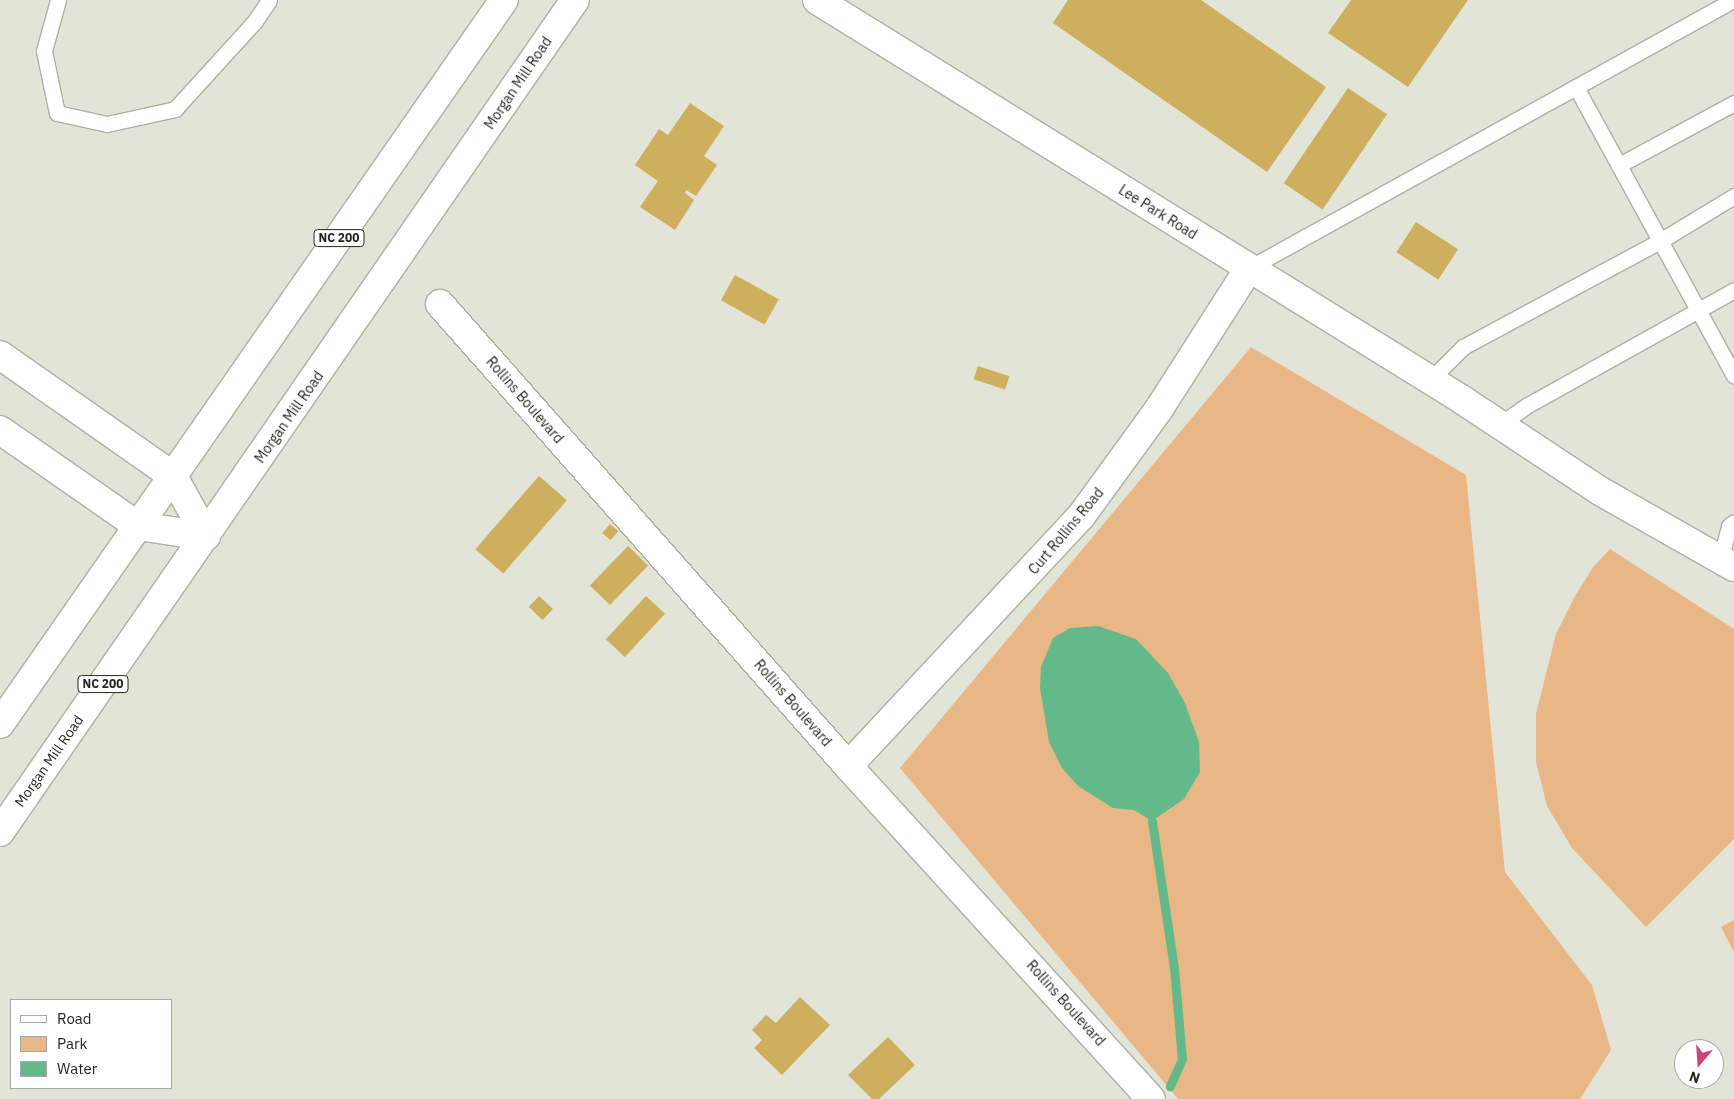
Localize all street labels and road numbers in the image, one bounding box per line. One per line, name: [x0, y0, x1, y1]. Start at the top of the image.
street label: Morgan Mill Road: [481, 34, 555, 132]
street label: Lee Park Road: [1116, 181, 1200, 243]
road number: NC 200: [313, 228, 365, 248]
street label: Rollins Boulevard: [483, 353, 567, 447]
street label: Morgan Mill Road: [251, 368, 327, 466]
street label: Curt Rollins Road: [1025, 484, 1107, 578]
street label: Rollins Boulevard: [751, 656, 835, 750]
road number: NC 200: [77, 674, 129, 694]
street label: Morgan Mill Road: [11, 712, 87, 810]
street label: Rollins Boulevard: [1023, 957, 1109, 1049]

